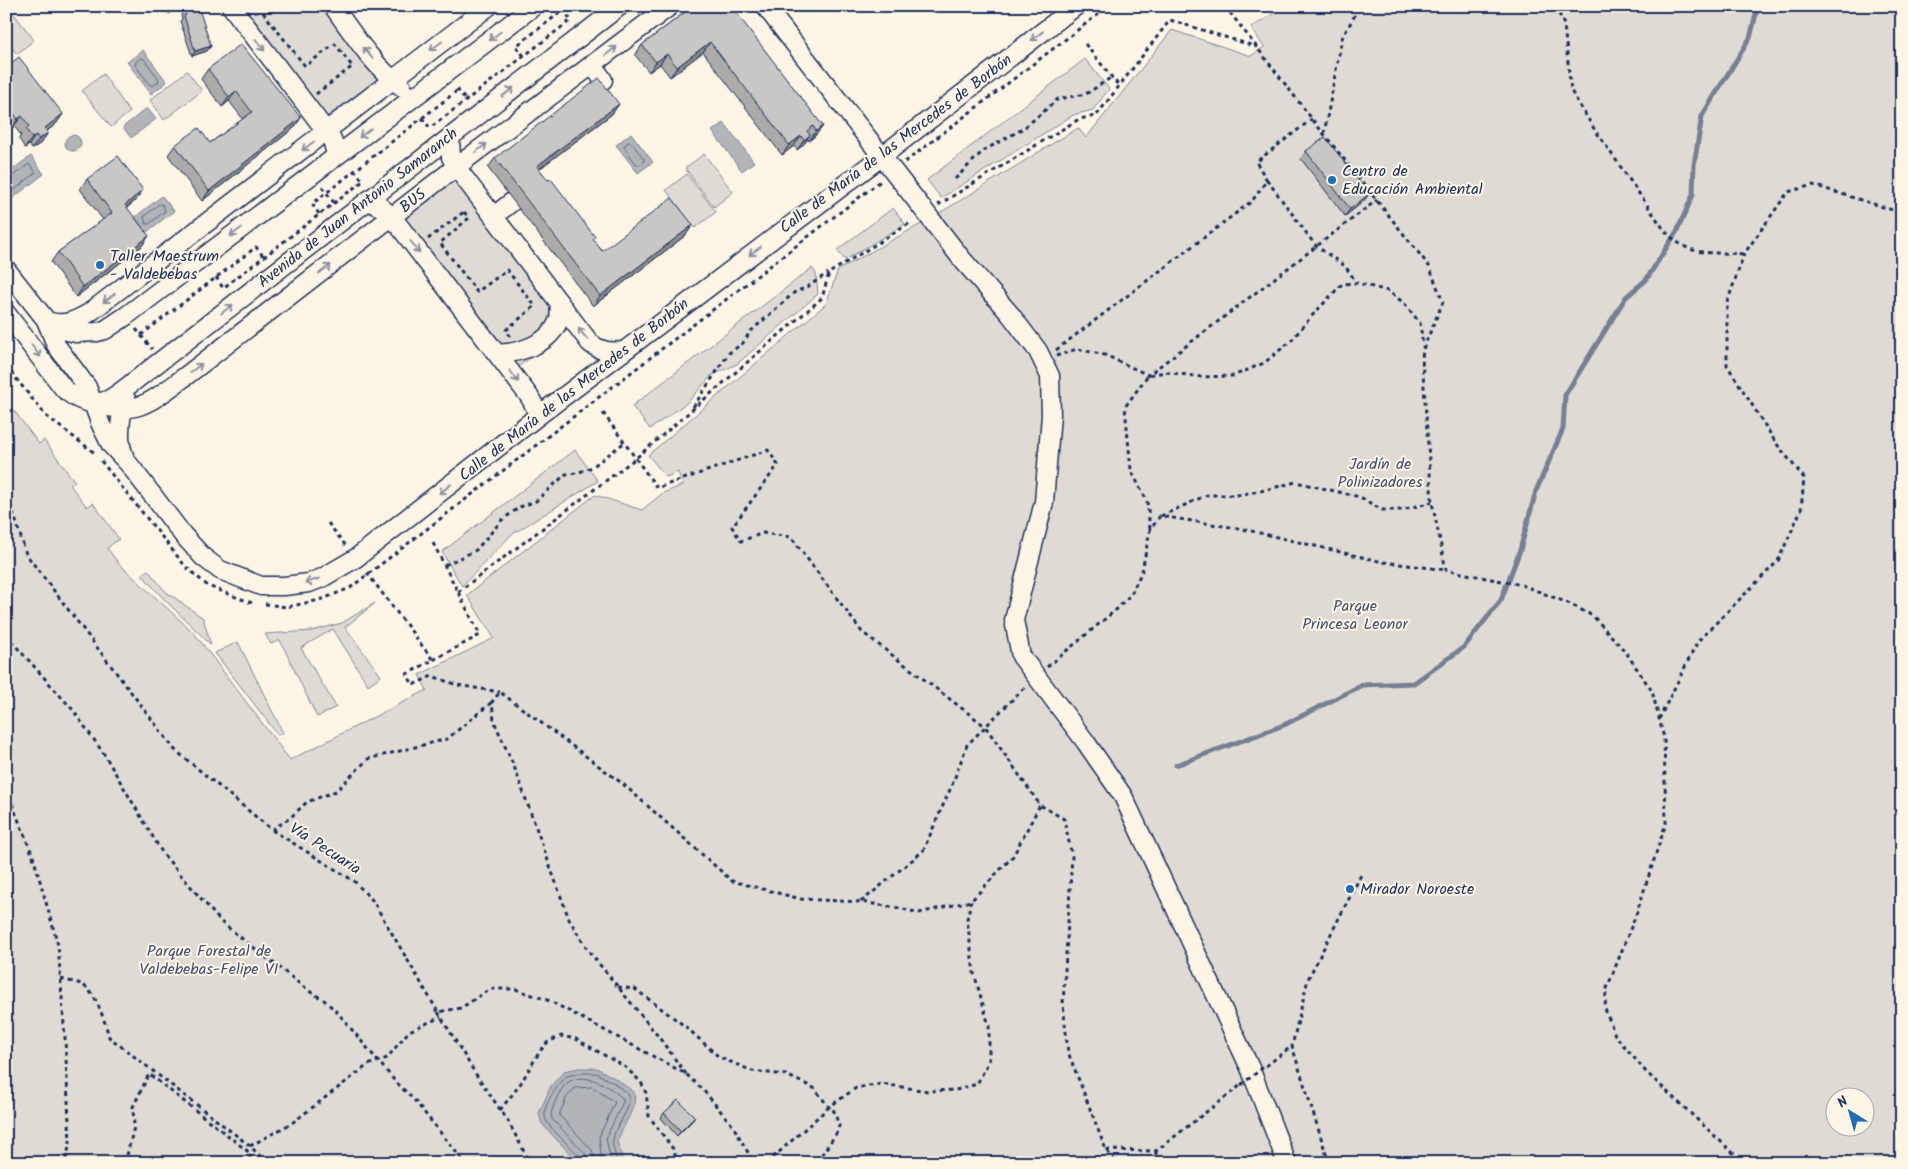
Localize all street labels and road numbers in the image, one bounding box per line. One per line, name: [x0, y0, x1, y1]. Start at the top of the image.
street label: Calle de María de las Mercedes de Borbón: [774, 48, 1018, 240]
street label: Avenida de Juan Antonio Samaranch: [253, 122, 463, 294]
street label: BUS: [394, 182, 432, 220]
street label: Calle de María de las Mercedes de Borbón: [454, 292, 694, 488]
street label: Vía Pecuaria: [284, 816, 366, 882]

